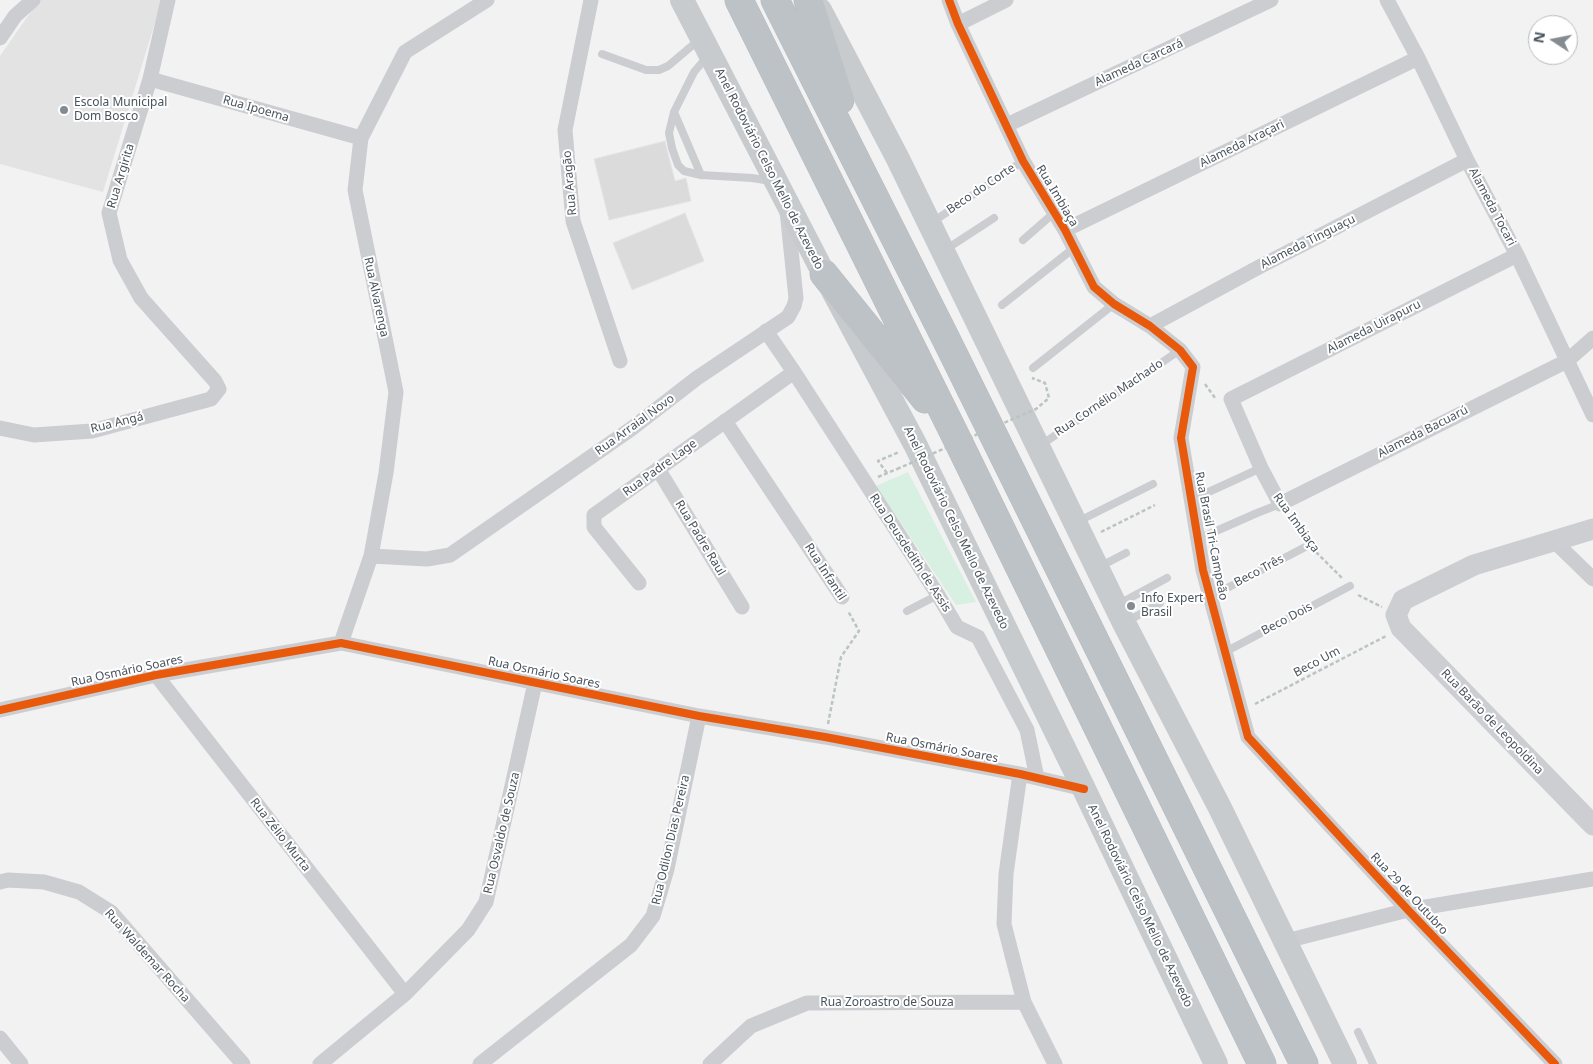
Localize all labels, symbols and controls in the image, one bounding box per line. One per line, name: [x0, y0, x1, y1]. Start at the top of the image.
north arrow: [1528, 15, 1578, 65]
text: N: [1528, 30, 1549, 45]
street label: Alameda Carcará: [1093, 36, 1185, 90]
street label: Anel Rodoviário Celso Mello de Azevedo: [712, 66, 826, 272]
street label: Rua Ipoema: [221, 93, 291, 125]
place label: Escola Municipal Dom Bosco: [74, 96, 167, 124]
marker: Escola Municipal Dom Bosco: [58, 104, 70, 116]
street label: Alameda Araçari: [1197, 117, 1287, 171]
street label: Rua Argirita: [104, 142, 138, 210]
street label: Rua Aragão: [560, 150, 580, 216]
street label: Beco do Corte: [944, 161, 1018, 217]
street label: Rua Imbiaça: [1033, 162, 1081, 230]
street label: Alameda Tocari: [1465, 165, 1519, 249]
street label: Alameda Tinguaçu: [1258, 212, 1358, 272]
street label: Rua Alvarenga: [361, 256, 391, 338]
street label: Alameda Uirapuru: [1325, 297, 1423, 357]
street label: Rua Cornélio Machado: [1052, 356, 1166, 440]
street label: Rua Arraial Novo: [593, 391, 677, 459]
street label: Alameda Bacuarú: [1375, 403, 1471, 461]
street label: Rua Angá: [89, 409, 145, 437]
street label: Anel Rodoviário Celso Mello de Azevedo: [900, 424, 1012, 632]
street label: Rua Padre Lage: [620, 436, 700, 500]
street label: Rua Brasil Tri-Campeão: [1191, 470, 1231, 602]
street label: Rua Deusdedith de Assis: [866, 491, 954, 615]
street label: Rua Imbiaça: [1270, 491, 1322, 555]
street label: Rua Padre Raul: [672, 498, 728, 578]
street label: Rua Infantil: [801, 541, 849, 603]
street label: Beco Três: [1232, 552, 1286, 590]
place label: Info Expert Brasil: [1141, 592, 1203, 620]
marker: Info Expert Brasil: [1125, 600, 1137, 612]
street label: Beco Dois: [1259, 600, 1315, 638]
street label: Beco Um: [1291, 644, 1343, 680]
street label: Rua Osmário Soares: [70, 652, 184, 690]
street label: Rua Osmário Soares: [487, 654, 601, 692]
street label: Rua Barão de Leopoldina: [1438, 666, 1546, 778]
street label: Rua Osmário Soares: [885, 730, 999, 766]
street label: Rua Osvaldo de Souza: [481, 771, 523, 895]
street label: Rua Odilon Dias Pereira: [649, 774, 693, 906]
street label: Rua Zélio Murta: [247, 795, 313, 875]
street label: Anel Rodoviário Celso Mello de Azevedo: [1084, 802, 1196, 1010]
street label: Rua 29 de Outubro: [1367, 850, 1451, 938]
street label: Rua Waldemar Rocha: [101, 906, 193, 1006]
street label: Rua Zoroastro de Souza: [820, 996, 954, 1010]

